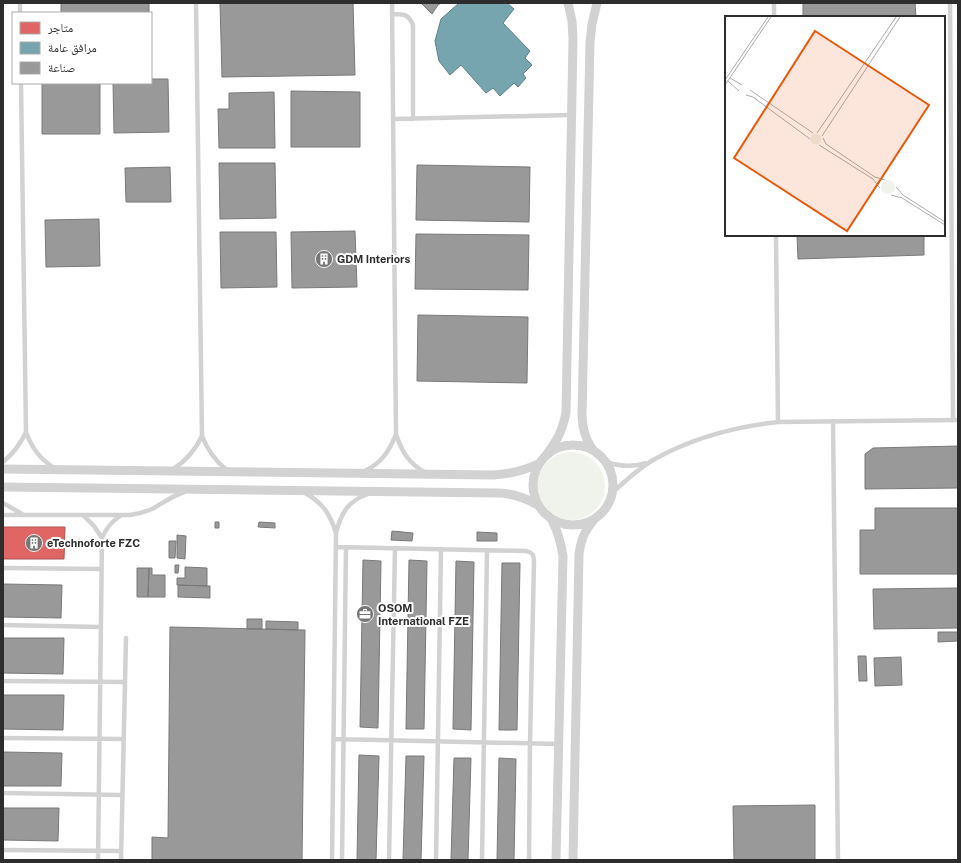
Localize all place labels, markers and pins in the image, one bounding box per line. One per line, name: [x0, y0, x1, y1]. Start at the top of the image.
building icon: GDM Interiors: [314, 249, 334, 269]
place label: GDM Interiors: [337, 253, 411, 265]
building icon: eTechnoforte FZC: [24, 533, 44, 553]
place label: eTechnoforte FZC: [47, 537, 140, 549]
place label: OSOM International FZE: [378, 602, 469, 627]
office icon: OSOM International FZE: [355, 604, 375, 624]

